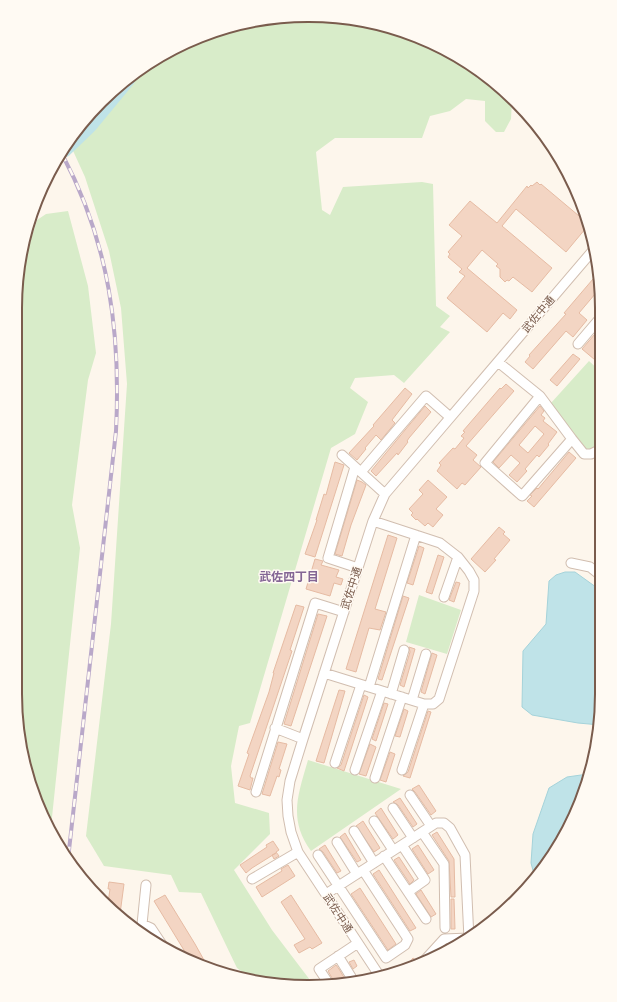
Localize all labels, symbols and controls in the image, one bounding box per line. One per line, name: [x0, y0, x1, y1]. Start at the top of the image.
street label: 武佐中通: [518, 293, 558, 335]
street label: 武佐中通: [338, 565, 364, 611]
district label: 武佐四丁目: [259, 569, 319, 584]
street label: 武佐中通: [320, 891, 356, 935]

